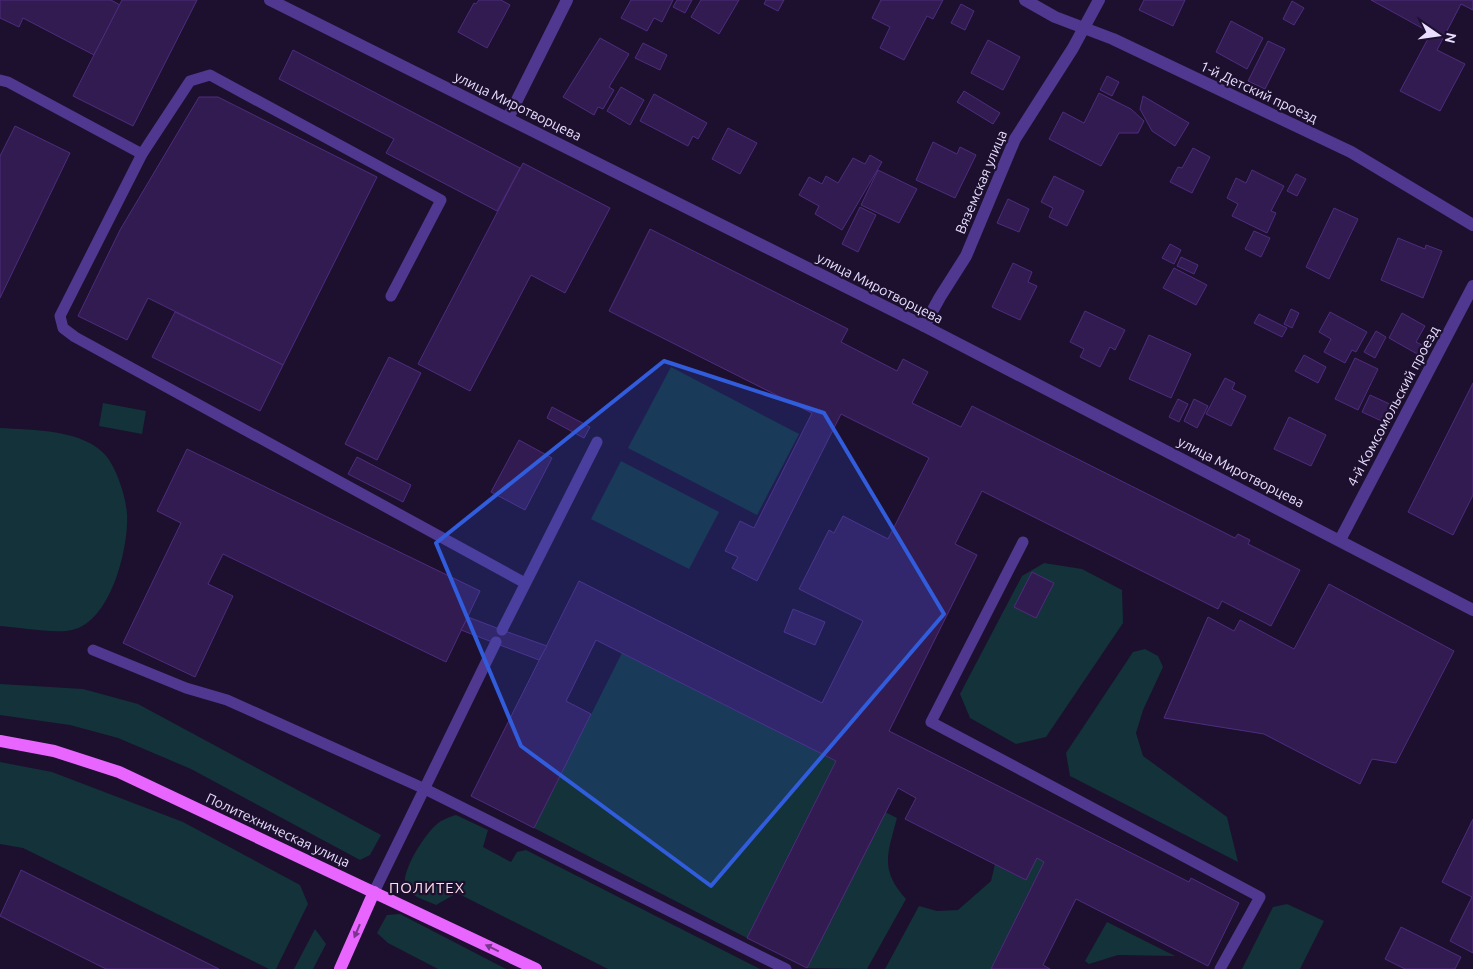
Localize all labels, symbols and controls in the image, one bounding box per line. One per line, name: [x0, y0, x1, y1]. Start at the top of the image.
north arrow: [1413, 10, 1463, 60]
text: N: [1442, 31, 1460, 45]
street label: 1-й Детский проезд: [1198, 58, 1320, 126]
street label: улица Миротворцева: [452, 68, 584, 144]
street label: Вяземская улица: [952, 128, 1010, 236]
street label: улица Миротворцева: [814, 249, 946, 327]
street label: 4-й Комсомольский проезд: [1344, 323, 1442, 489]
street label: улица Миротворцева: [1175, 433, 1307, 511]
street label: Политехническая улица: [204, 790, 352, 870]
district label: ПОЛИТЕХ: [389, 879, 465, 896]
one-way arrow: [353, 924, 361, 938]
one-way arrow: [485, 944, 499, 952]

